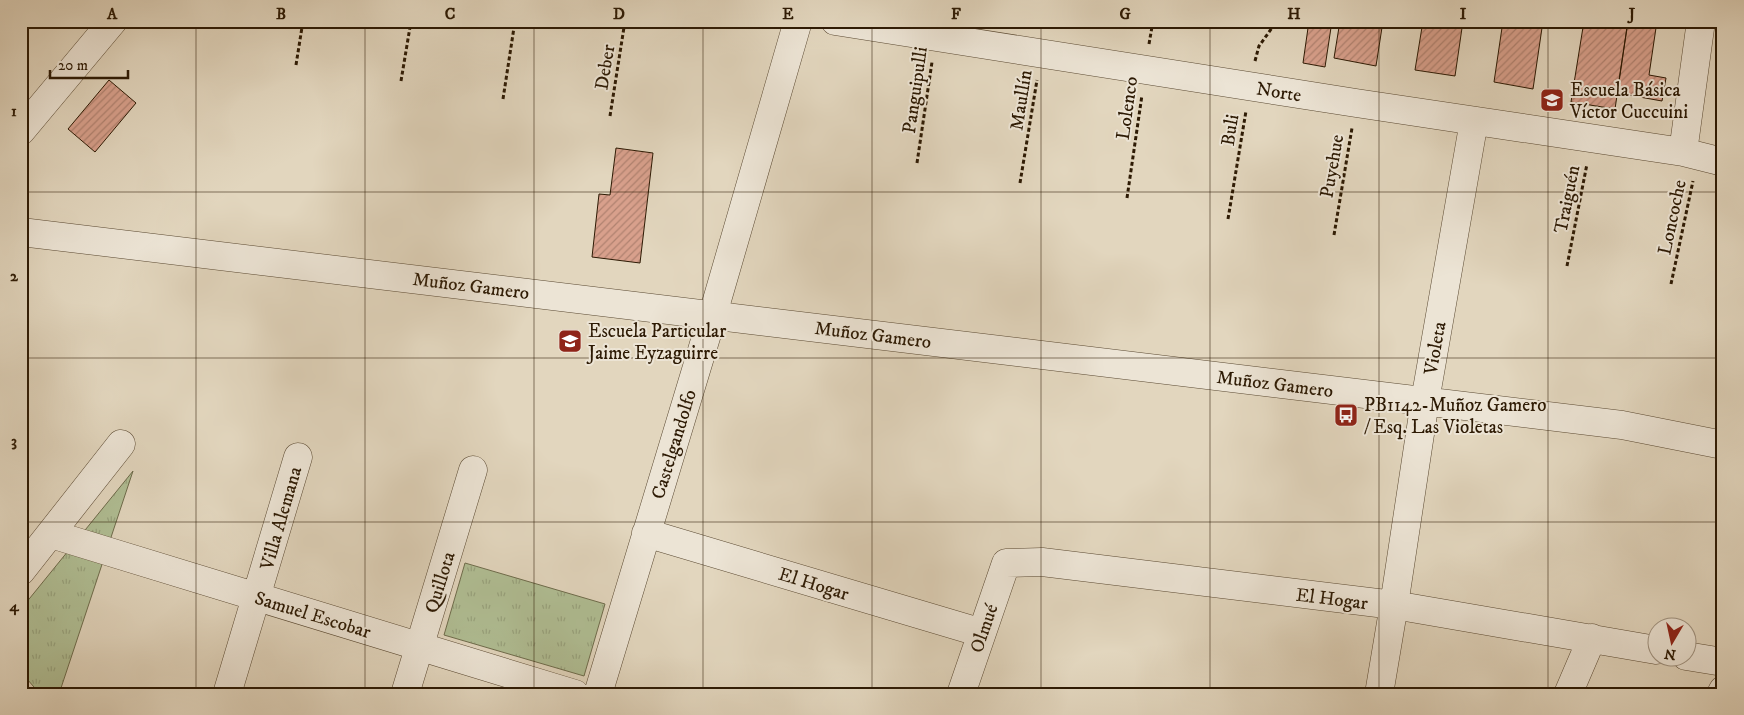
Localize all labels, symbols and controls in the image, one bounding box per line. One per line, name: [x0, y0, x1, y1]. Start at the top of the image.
text: A: [106, 4, 118, 24]
text: B: [276, 4, 286, 24]
text: C: [445, 4, 455, 24]
text: D: [613, 4, 625, 24]
text: E: [782, 4, 794, 24]
text: F: [951, 4, 961, 24]
text: G: [1119, 4, 1131, 24]
text: H: [1287, 4, 1301, 24]
text: I: [1460, 4, 1467, 24]
text: J: [1627, 4, 1636, 24]
street label: Deber: [591, 43, 620, 92]
street label: Panguipulli: [898, 45, 933, 135]
scale bar: [50, 48, 128, 80]
text: 20 m: [58, 56, 88, 75]
street label: Maullín: [1005, 68, 1038, 132]
street label: Lolenco: [1112, 75, 1143, 141]
street label: Norte: [1255, 78, 1303, 107]
place label: Escuela Básica Víctor Cuccuini: [1569, 79, 1688, 124]
school or university icon: Escuela Básica Víctor Cuccuini: [1539, 87, 1565, 113]
text: 1: [11, 101, 17, 121]
street label: Buli: [1217, 113, 1244, 148]
street label: Puyehue: [1316, 133, 1349, 200]
street label: Traiguén: [1550, 163, 1585, 235]
street label: Loncoche: [1653, 178, 1692, 257]
text: 2: [10, 266, 19, 286]
street label: Muñoz Gamero: [411, 268, 530, 305]
street label: Muñoz Gamero: [813, 317, 932, 354]
place label: Escuela Particular Jaime Eyzaguirre: [586, 320, 726, 365]
street label: Violeta: [1419, 320, 1451, 378]
school or university icon: Escuela Particular Jaime Eyzaguirre: [557, 328, 583, 354]
street label: Muñoz Gamero: [1215, 366, 1334, 403]
street label: Castelgandolfo: [647, 387, 702, 502]
place label: PB1142-Muñoz Gamero / Esq. Las Violetas: [1364, 394, 1546, 440]
bus stop icon: PB1142-Muñoz Gamero / Esq. Las Violetas: [1333, 402, 1359, 428]
text: 3: [11, 431, 17, 451]
street label: Villa Alemana: [255, 464, 307, 574]
street label: Quillota: [420, 549, 461, 616]
street label: El Hogar: [776, 563, 852, 606]
street label: El Hogar: [1294, 584, 1369, 615]
street label: Samuel Escobar: [252, 587, 373, 644]
text: 4: [8, 596, 19, 616]
street label: Olmué: [965, 601, 1004, 656]
north arrow: [1646, 618, 1696, 668]
text: N: [1663, 644, 1677, 664]

